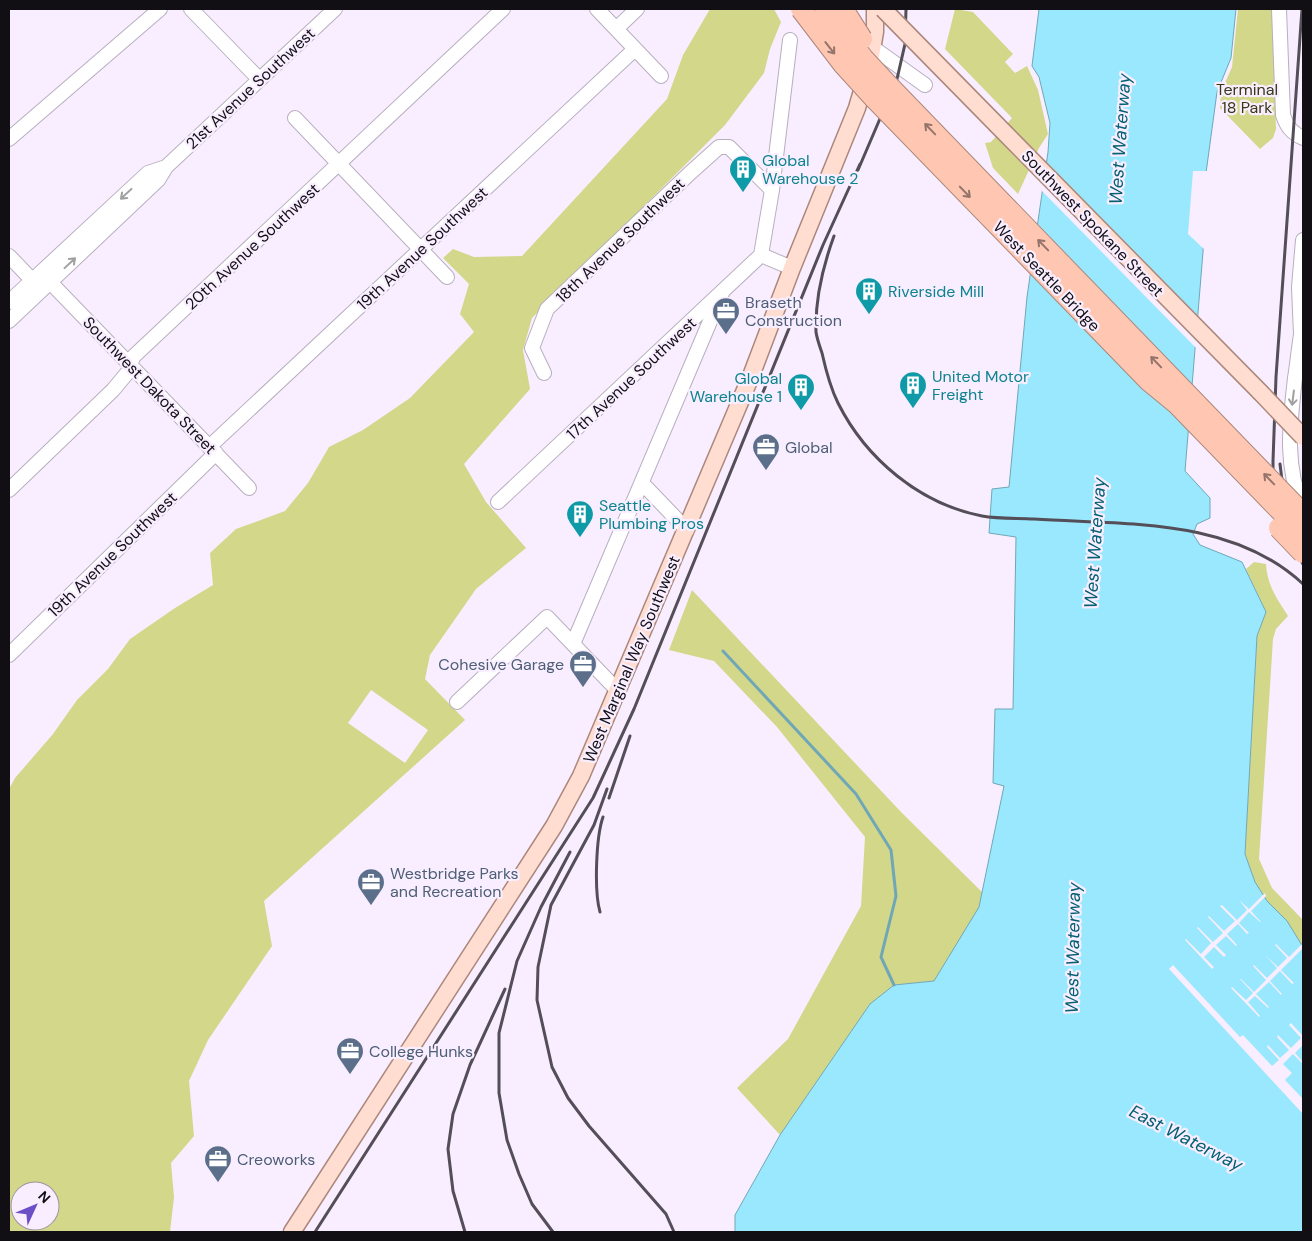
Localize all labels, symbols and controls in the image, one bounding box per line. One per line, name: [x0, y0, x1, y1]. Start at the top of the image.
street label: 21st Avenue Southwest: [181, 23, 319, 154]
one-way arrow: [824, 41, 835, 54]
water label: West Waterway: [1103, 72, 1137, 205]
park label: Terminal 18 Park: [1216, 79, 1278, 118]
one-way arrow: [924, 122, 936, 135]
street label: Southwest Spokane Street: [1017, 146, 1168, 301]
place label: Global Warehouse 2: [762, 150, 859, 189]
building icon: Global Warehouse 2: [728, 154, 758, 193]
street label: 18th Avenue Southwest: [551, 173, 689, 307]
street label: 20th Avenue Southwest: [181, 178, 324, 314]
street label: 19th Avenue Southwest: [352, 182, 492, 315]
one-way arrow: [959, 185, 971, 198]
one-way arrow: [119, 188, 132, 200]
street label: West Seattle Bridge: [989, 217, 1105, 336]
one-way arrow: [1037, 239, 1049, 252]
one-way arrow: [63, 257, 76, 269]
building icon: Riverside Mill: [854, 276, 884, 315]
place label: Riverside Mill: [888, 281, 984, 302]
place label: Braseth Construction: [745, 292, 842, 331]
office icon: Braseth Construction: [711, 296, 741, 335]
street label: Southwest Dakota Street: [78, 312, 221, 459]
street label: 17th Avenue Southwest: [562, 313, 701, 444]
one-way arrow: [1150, 356, 1162, 368]
place label: United Motor Freight: [932, 366, 1029, 405]
place label: Global Warehouse 1: [690, 368, 782, 407]
building icon: United Motor Freight: [898, 370, 928, 409]
building icon: Global Warehouse 1: [786, 372, 816, 411]
one-way arrow: [1288, 390, 1298, 406]
office icon: Global: [751, 432, 781, 471]
place label: Global: [785, 437, 832, 458]
one-way arrow: [1263, 472, 1275, 485]
water label: West Waterway: [1078, 476, 1112, 609]
street label: 19th Avenue Southwest: [43, 487, 181, 622]
place label: Seattle Plumbing Pros: [599, 495, 704, 534]
building icon: Seattle Plumbing Pros: [565, 499, 595, 538]
street label: West Marginal Way Southwest: [578, 552, 685, 766]
office icon: Cohesive Garage: [568, 649, 598, 688]
place label: Cohesive Garage: [438, 654, 564, 675]
place label: Westbridge Parks and Recreation: [390, 863, 519, 902]
office icon: Westbridge Parks and Recreation: [356, 867, 386, 906]
water label: West Waterway: [1060, 881, 1086, 1014]
office icon: College Hunks: [335, 1036, 365, 1075]
place label: College Hunks: [369, 1041, 473, 1062]
water label: East Waterway: [1125, 1099, 1248, 1177]
office icon: Creoworks: [203, 1144, 233, 1183]
place label: Creoworks: [237, 1149, 315, 1170]
north arrow: [10, 1181, 60, 1231]
text: N: [34, 1187, 54, 1207]

